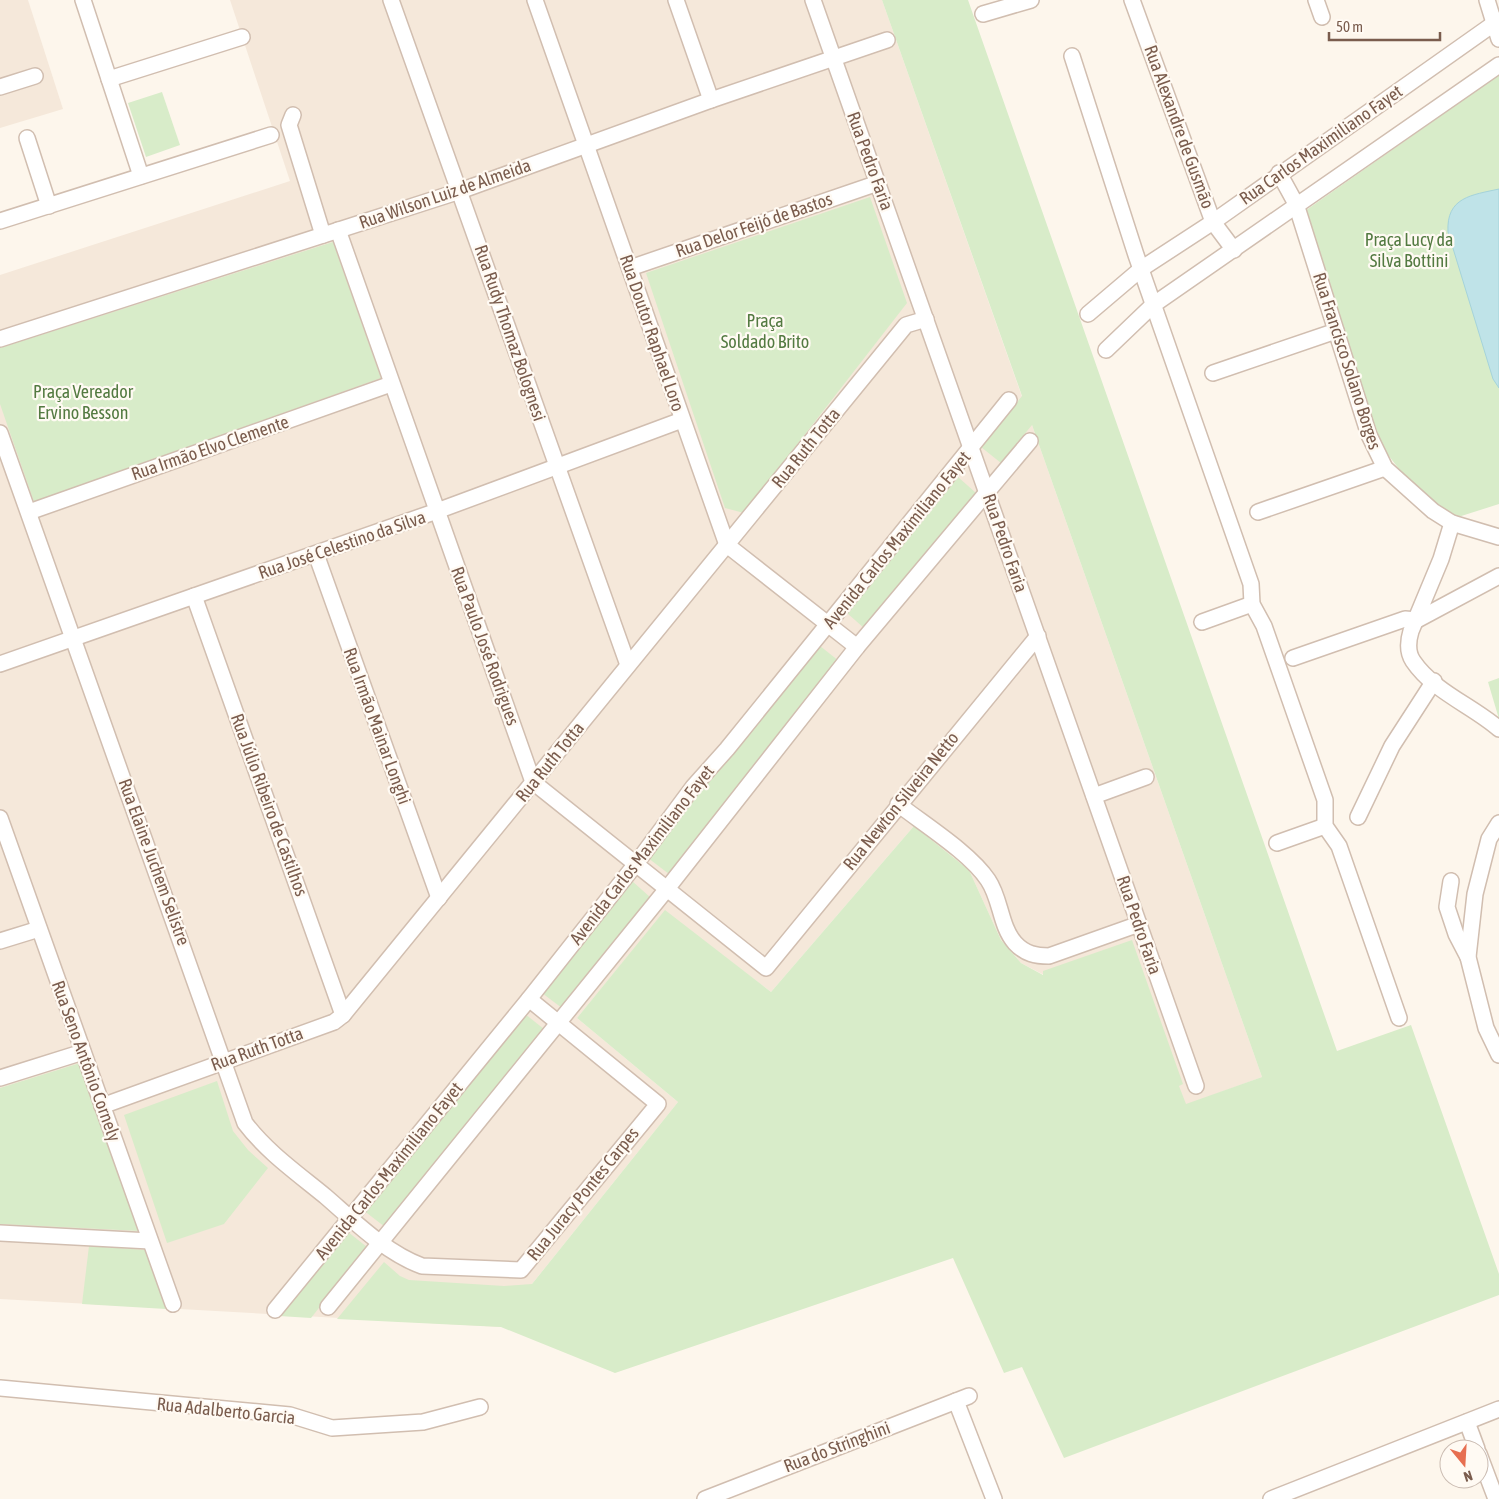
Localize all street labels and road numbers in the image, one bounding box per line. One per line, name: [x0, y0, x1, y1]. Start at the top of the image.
street label: Rua Alexandre de Gusmão: [1140, 42, 1219, 211]
street label: Rua Carlos Maximiliano Fayet: [1235, 80, 1406, 209]
street label: Rua Pedro Faria: [843, 109, 898, 213]
street label: Rua Wilson Luiz de Almeida: [356, 154, 533, 233]
street label: Rua Delor Feijó de Bastos: [673, 188, 835, 261]
street label: Rua Rudy Thomaz Bolognesi: [470, 242, 550, 424]
street label: Rua Doutor Raphael Loro: [616, 252, 689, 414]
street label: Rua Francisco Solano Borges: [1309, 270, 1386, 452]
street label: Rua Ruth Totta: [767, 404, 844, 492]
street label: Rua Irmão Elvo Clemente: [128, 411, 291, 484]
street label: Avenida Carlos Maximiliano Fayet: [819, 447, 975, 633]
street label: Rua Pedro Faria: [979, 491, 1032, 595]
street label: Rua José Celestino da Silva: [256, 506, 428, 583]
street label: Rua Paulo José Rodrigues: [447, 564, 524, 728]
street label: Rua Irmão Mainar Longhi: [339, 645, 416, 807]
street label: Rua Júlio Ribeiro de Castilhos: [227, 711, 312, 899]
street label: Rua Ruth Totta: [511, 718, 588, 806]
street label: Rua Newton Silveira Netto: [838, 727, 963, 874]
street label: Avenida Carlos Maximiliano Fayet: [565, 761, 718, 949]
street label: Rua Elaine Juchem Selistre: [115, 776, 194, 948]
street label: Rua Pedro Faria: [1113, 873, 1166, 977]
street label: Rua Seno Antônio Cornely: [48, 978, 125, 1144]
street label: Rua Ruth Totta: [208, 1022, 306, 1075]
street label: Avenida Carlos Maximiliano Fayet: [311, 1078, 467, 1264]
street label: Rua Juracy Pontes Carpes: [522, 1123, 643, 1265]
street label: Rua Adalberto Garcia: [156, 1393, 296, 1428]
street label: Rua do Stringhini: [781, 1417, 893, 1476]

